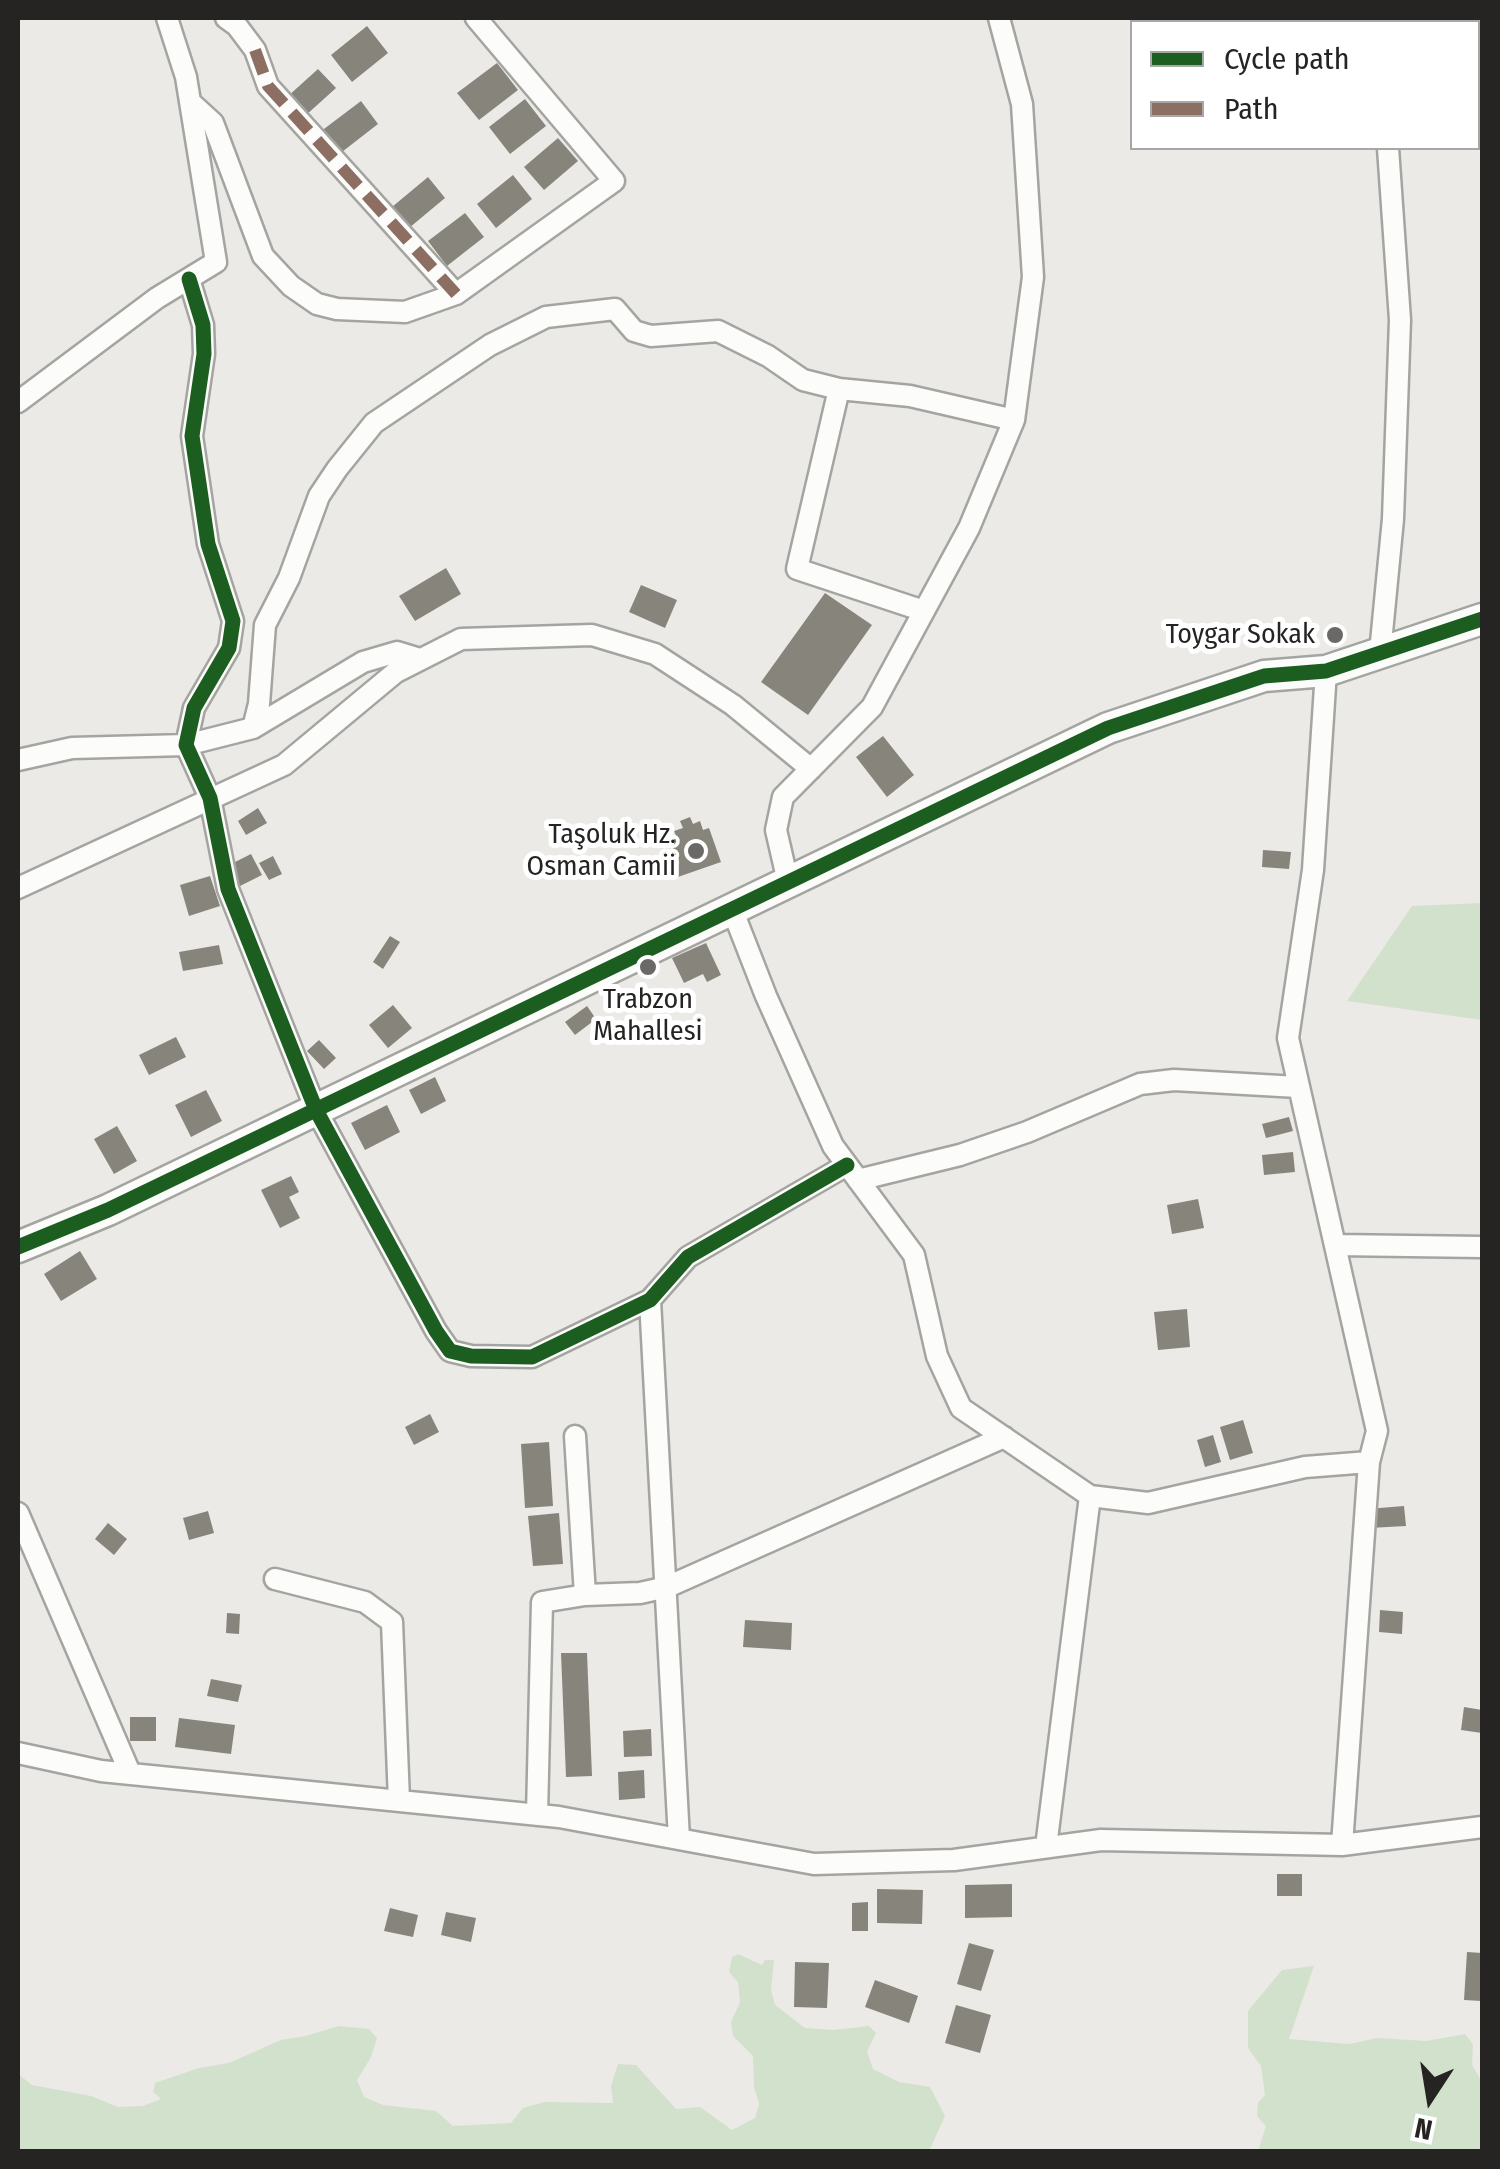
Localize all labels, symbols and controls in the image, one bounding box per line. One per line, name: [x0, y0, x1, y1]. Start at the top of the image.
legend: [1130, 20, 1480, 150]
text: Cycle path: [1224, 41, 1350, 77]
text: Path: [1224, 91, 1278, 127]
place label: Toygar Sokak: [1166, 618, 1315, 652]
marker: Toygar Sokak: [1324, 624, 1346, 646]
place label: Taşoluk Hz. Osman Camii: [527, 818, 676, 884]
marker: Taşoluk Hz. Osman Camii: [685, 840, 707, 862]
marker: Trabzon Mahallesi: [637, 956, 659, 978]
place label: Trabzon Mahallesi: [593, 983, 703, 1049]
north arrow: [1380, 2049, 1480, 2149]
text: N: [1412, 2111, 1435, 2147]

